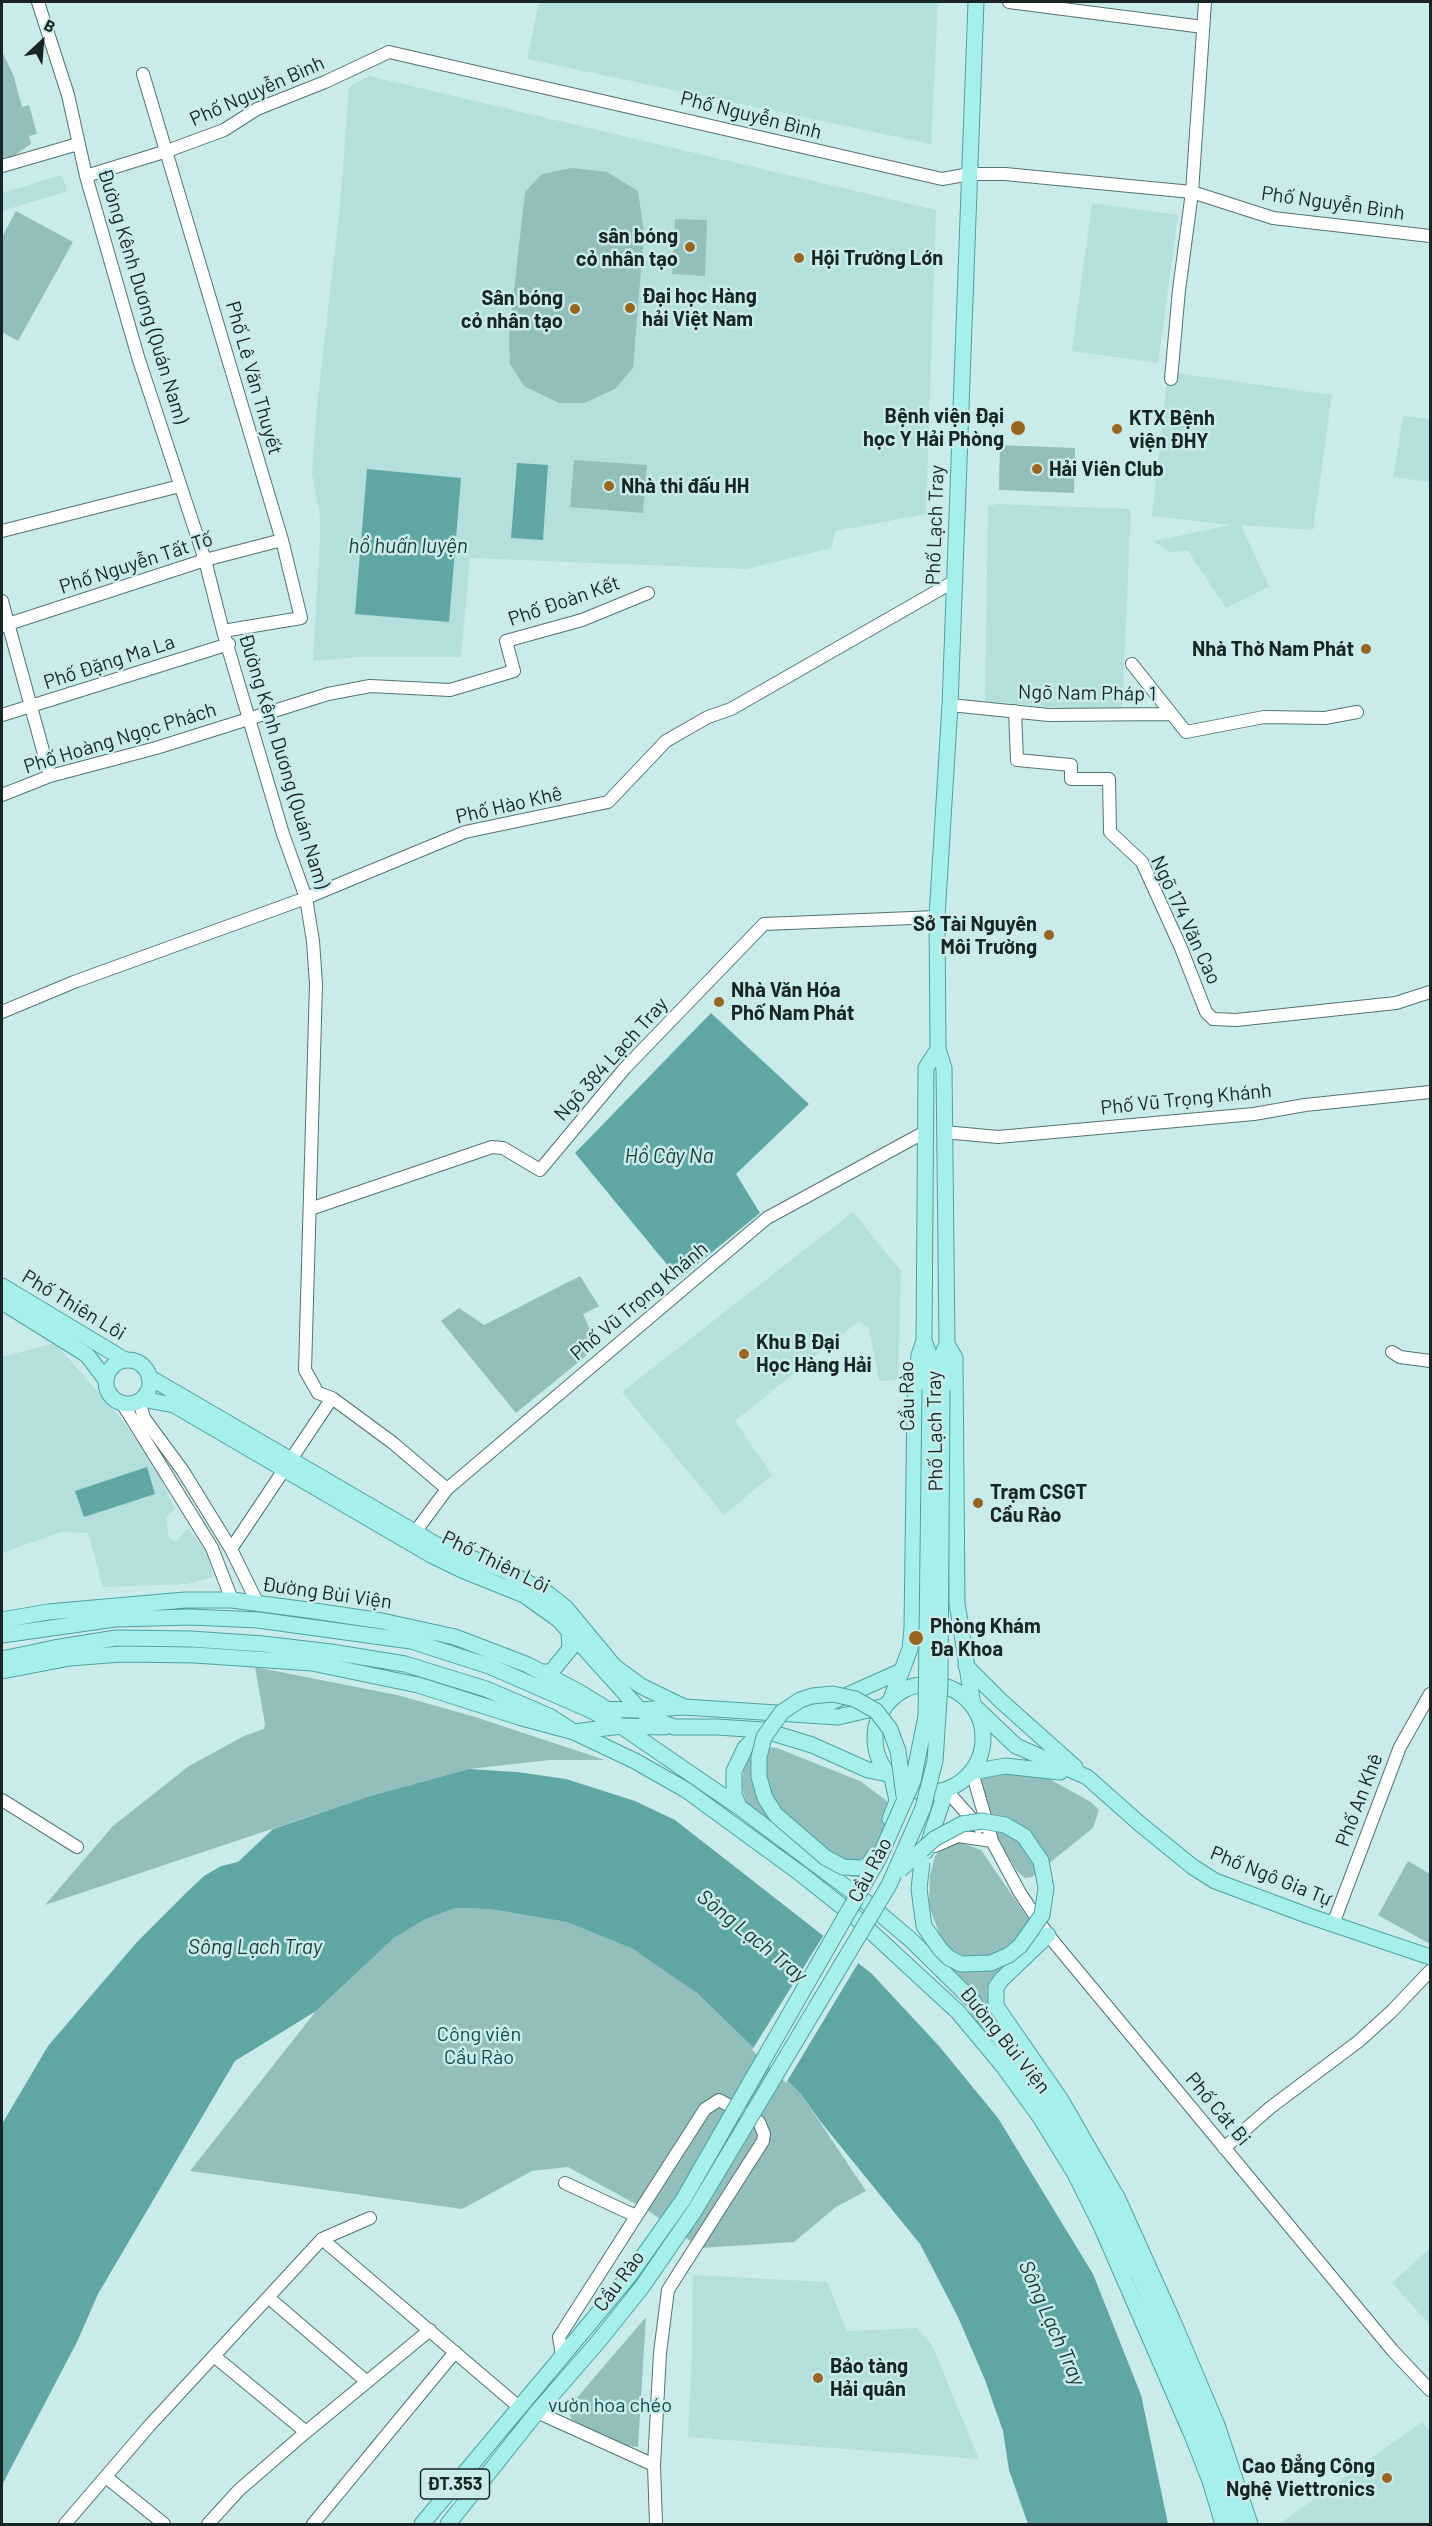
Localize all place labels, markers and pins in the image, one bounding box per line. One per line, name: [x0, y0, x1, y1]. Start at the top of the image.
place label: sân bóng cỏ nhân tạo: [576, 224, 678, 271]
marker: sân bóng cỏ nhân tạo: [683, 240, 697, 254]
place label: Hội Trường Lớn: [811, 246, 943, 270]
marker: Hội Trường Lớn: [792, 251, 806, 265]
place label: Đại học Hàng hải Việt Nam: [642, 284, 757, 331]
place label: Sân bóng cỏ nhân tạo: [461, 286, 563, 333]
marker: Đại học Hàng hải Việt Nam: [623, 301, 637, 315]
marker: Sân bóng cỏ nhân tạo: [568, 302, 582, 316]
place label: Bệnh viện Đại học Y Hải Phòng: [863, 404, 1004, 451]
place label: KTX Bệnh viện ĐHY: [1129, 406, 1215, 453]
marker: Bệnh viện Đại học Y Hải Phòng: [1009, 419, 1027, 437]
marker: KTX Bệnh viện ĐHY: [1110, 422, 1124, 436]
place label: Hải Viên Club: [1049, 457, 1164, 481]
marker: Hải Viên Club: [1030, 462, 1044, 476]
place label: Nhà thi đấu HH: [621, 474, 749, 498]
marker: Nhà thi đấu HH: [602, 479, 616, 493]
place label: Nhà Thờ Nam Phát: [1192, 637, 1354, 661]
marker: Nhà Thờ Nam Phát: [1359, 642, 1373, 656]
place label: Sở Tài Nguyên Môi Trường: [913, 912, 1037, 959]
marker: Sở Tài Nguyên Môi Trường: [1042, 928, 1056, 942]
place label: Nhà Văn Hóa Phố Nam Phát: [731, 978, 854, 1025]
marker: Nhà Văn Hóa Phố Nam Phát: [712, 995, 726, 1009]
place label: Khu B Đại Học Hàng Hải: [756, 1330, 872, 1377]
marker: Khu B Đại Học Hàng Hải: [737, 1347, 751, 1361]
place label: Trạm CSGT Cầu Rào: [990, 1480, 1087, 1527]
marker: Trạm CSGT Cầu Rào: [971, 1496, 985, 1510]
place label: Phòng Khám Đa Khoa: [930, 1614, 1041, 1661]
marker: Phòng Khám Đa Khoa: [907, 1629, 925, 1647]
place label: Bảo tàng Hải quân: [830, 2354, 908, 2401]
marker: Bảo tàng Hải quân: [811, 2371, 825, 2385]
place label: Cao Đẳng Công Nghệ Viettronics: [1226, 2454, 1375, 2501]
marker: Cao Đẳng Công Nghệ Viettronics: [1380, 2471, 1394, 2485]

